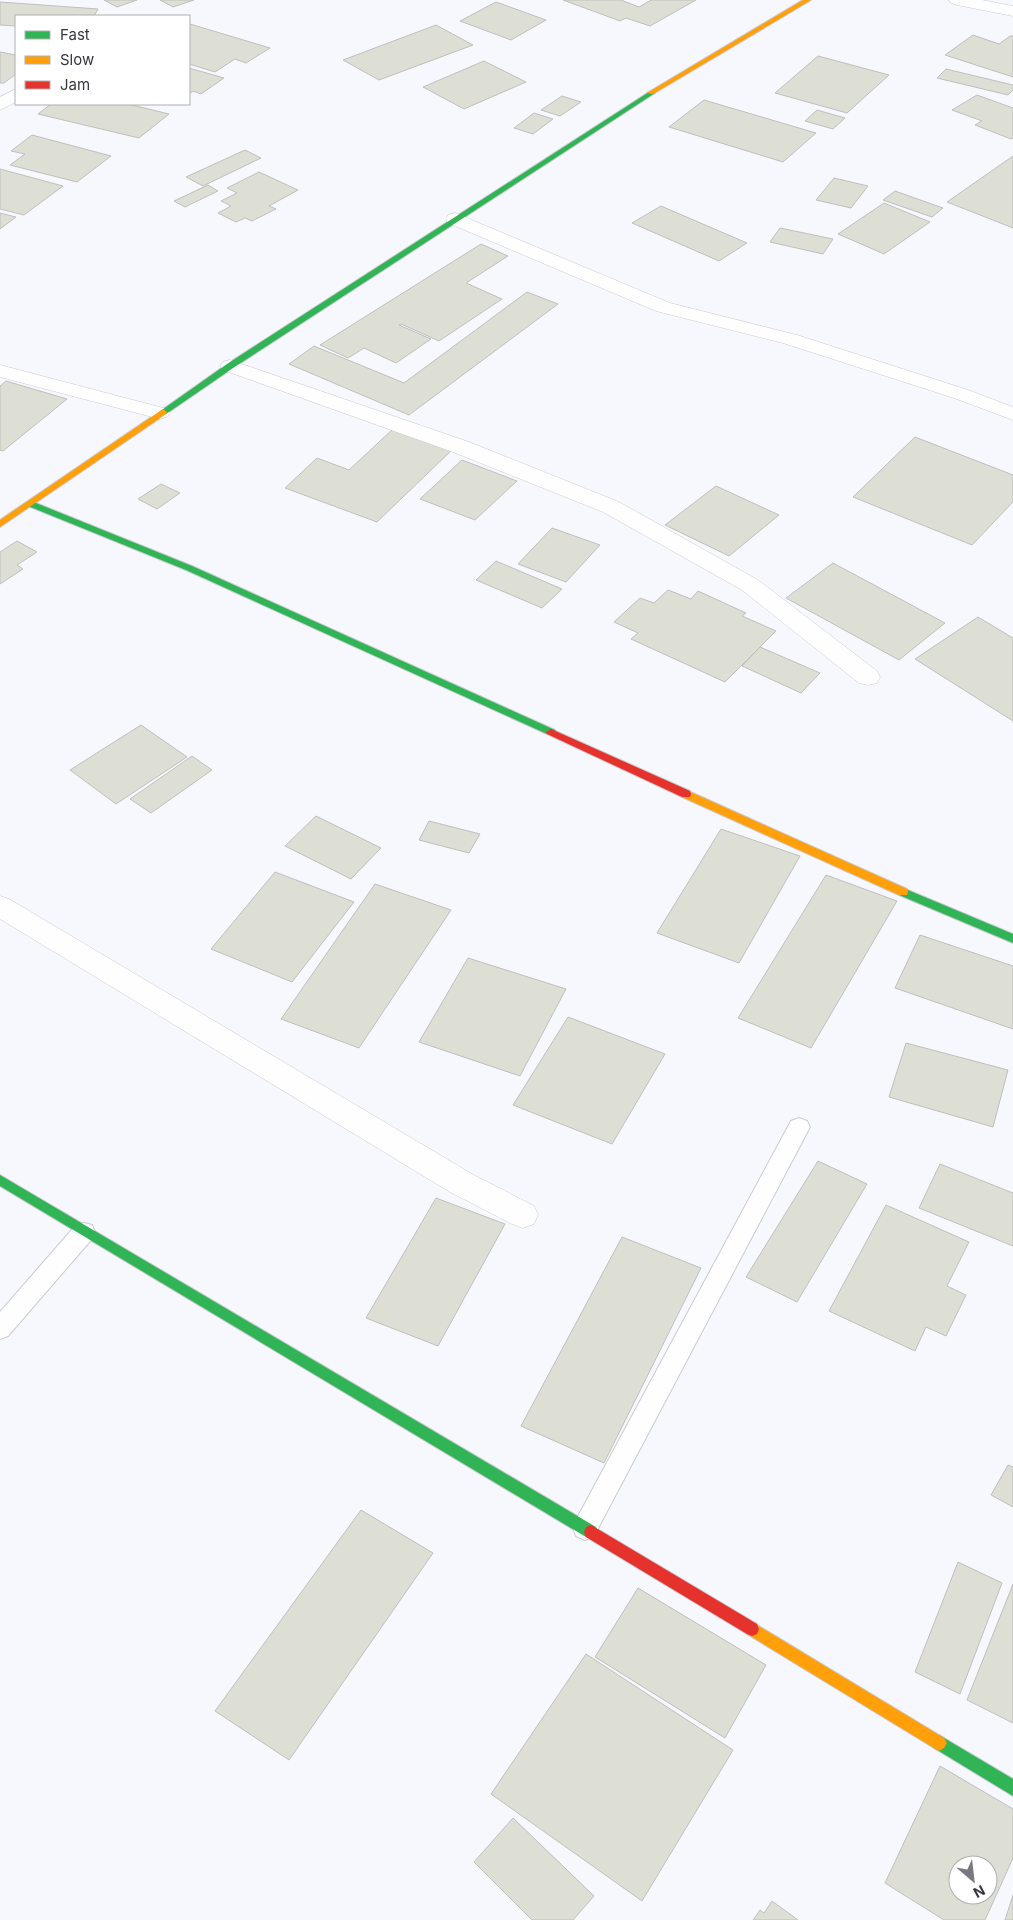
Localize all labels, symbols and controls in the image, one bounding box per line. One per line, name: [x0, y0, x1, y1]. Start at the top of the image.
legend: [15, 15, 190, 105]
text: Fast: [60, 25, 90, 44]
text: Slow: [60, 50, 94, 69]
text: Jam: [60, 75, 90, 94]
north arrow: [948, 1855, 998, 1905]
text: N: [971, 1882, 988, 1902]

